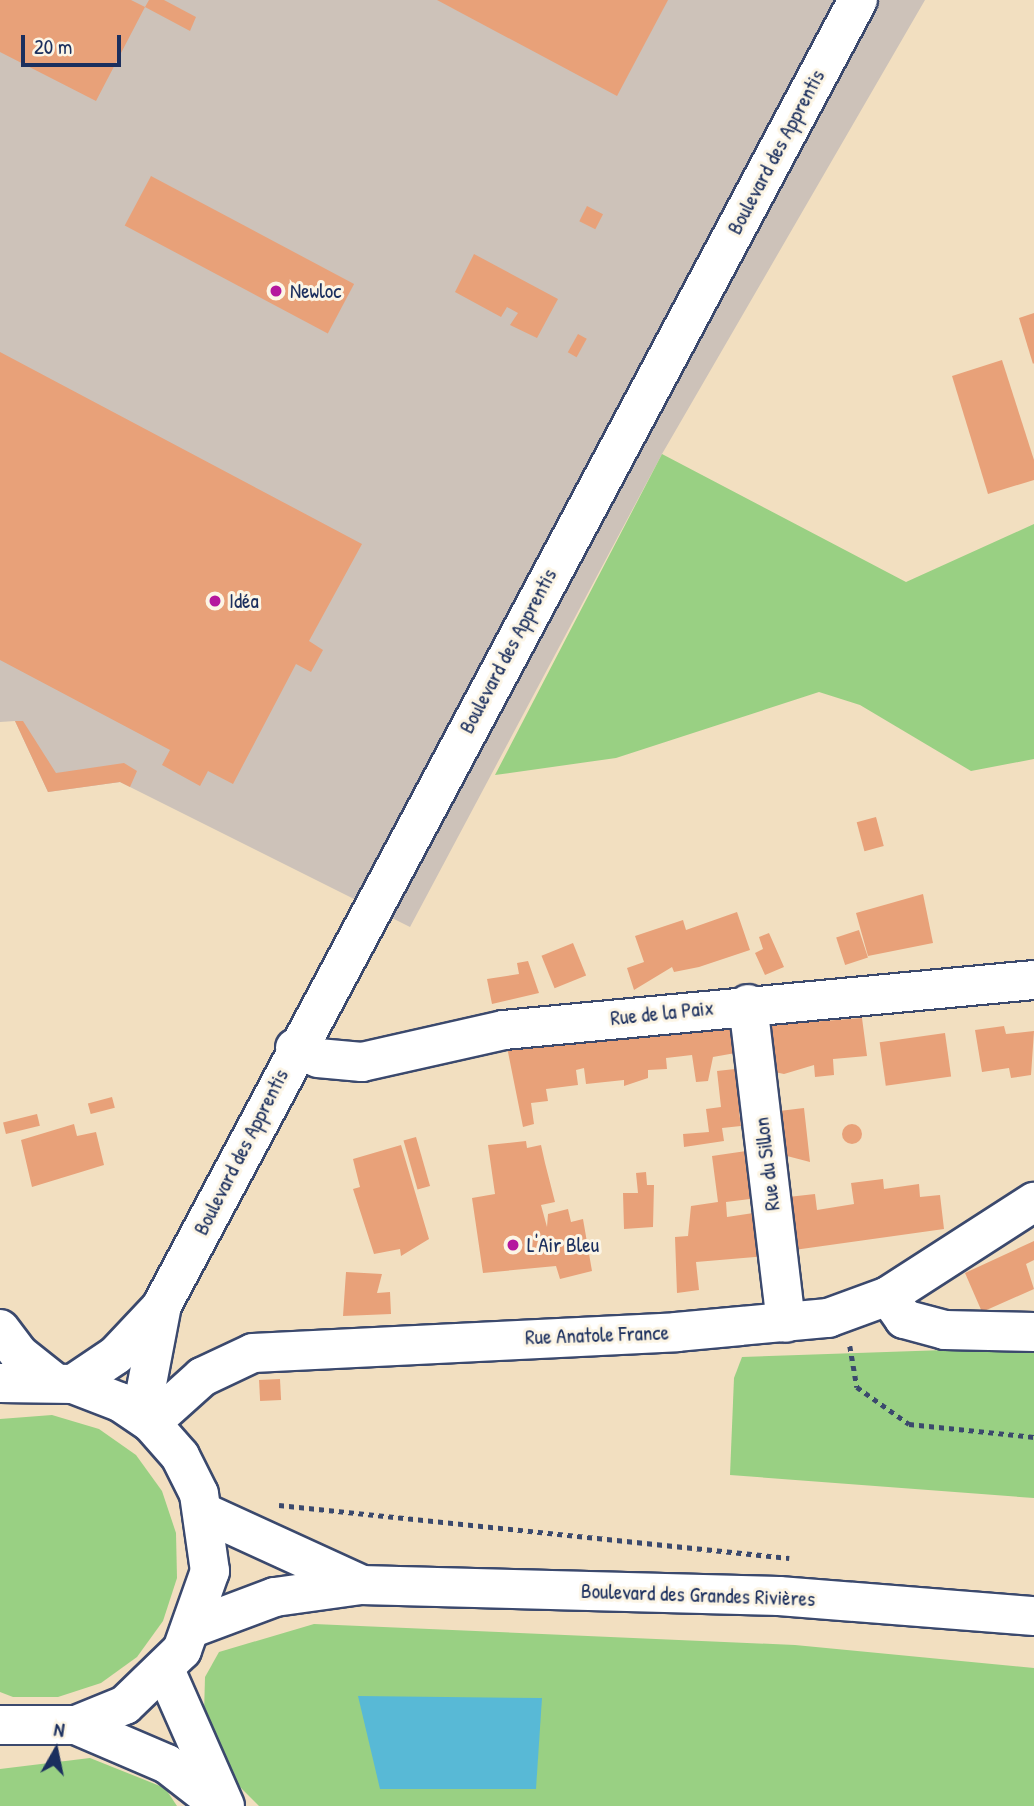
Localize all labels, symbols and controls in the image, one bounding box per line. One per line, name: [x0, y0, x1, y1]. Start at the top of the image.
scale bar: [24, 21, 124, 65]
text: 20 m: [34, 32, 72, 61]
street label: Boulevard des Apprentis: [722, 65, 830, 239]
place label: Newloc: [290, 278, 341, 304]
marker: Newloc: [268, 283, 284, 299]
street label: Boulevard des Apprentis: [454, 564, 562, 738]
place label: Idéa: [229, 588, 259, 614]
marker: Idéa: [207, 593, 223, 609]
street label: Rue de la Paix: [609, 995, 715, 1031]
street label: Boulevard des Apprentis: [188, 1065, 294, 1239]
street label: Rue du Sillon: [749, 1116, 785, 1212]
place label: L'Air Bleu: [527, 1232, 599, 1258]
marker: L'Air Bleu: [505, 1237, 521, 1253]
street label: Rue Anatole France: [525, 1320, 669, 1350]
street label: Boulevard des Grandes Rivières: [581, 1578, 815, 1612]
north arrow: [21, 1715, 91, 1785]
text: N: [52, 1716, 66, 1743]

